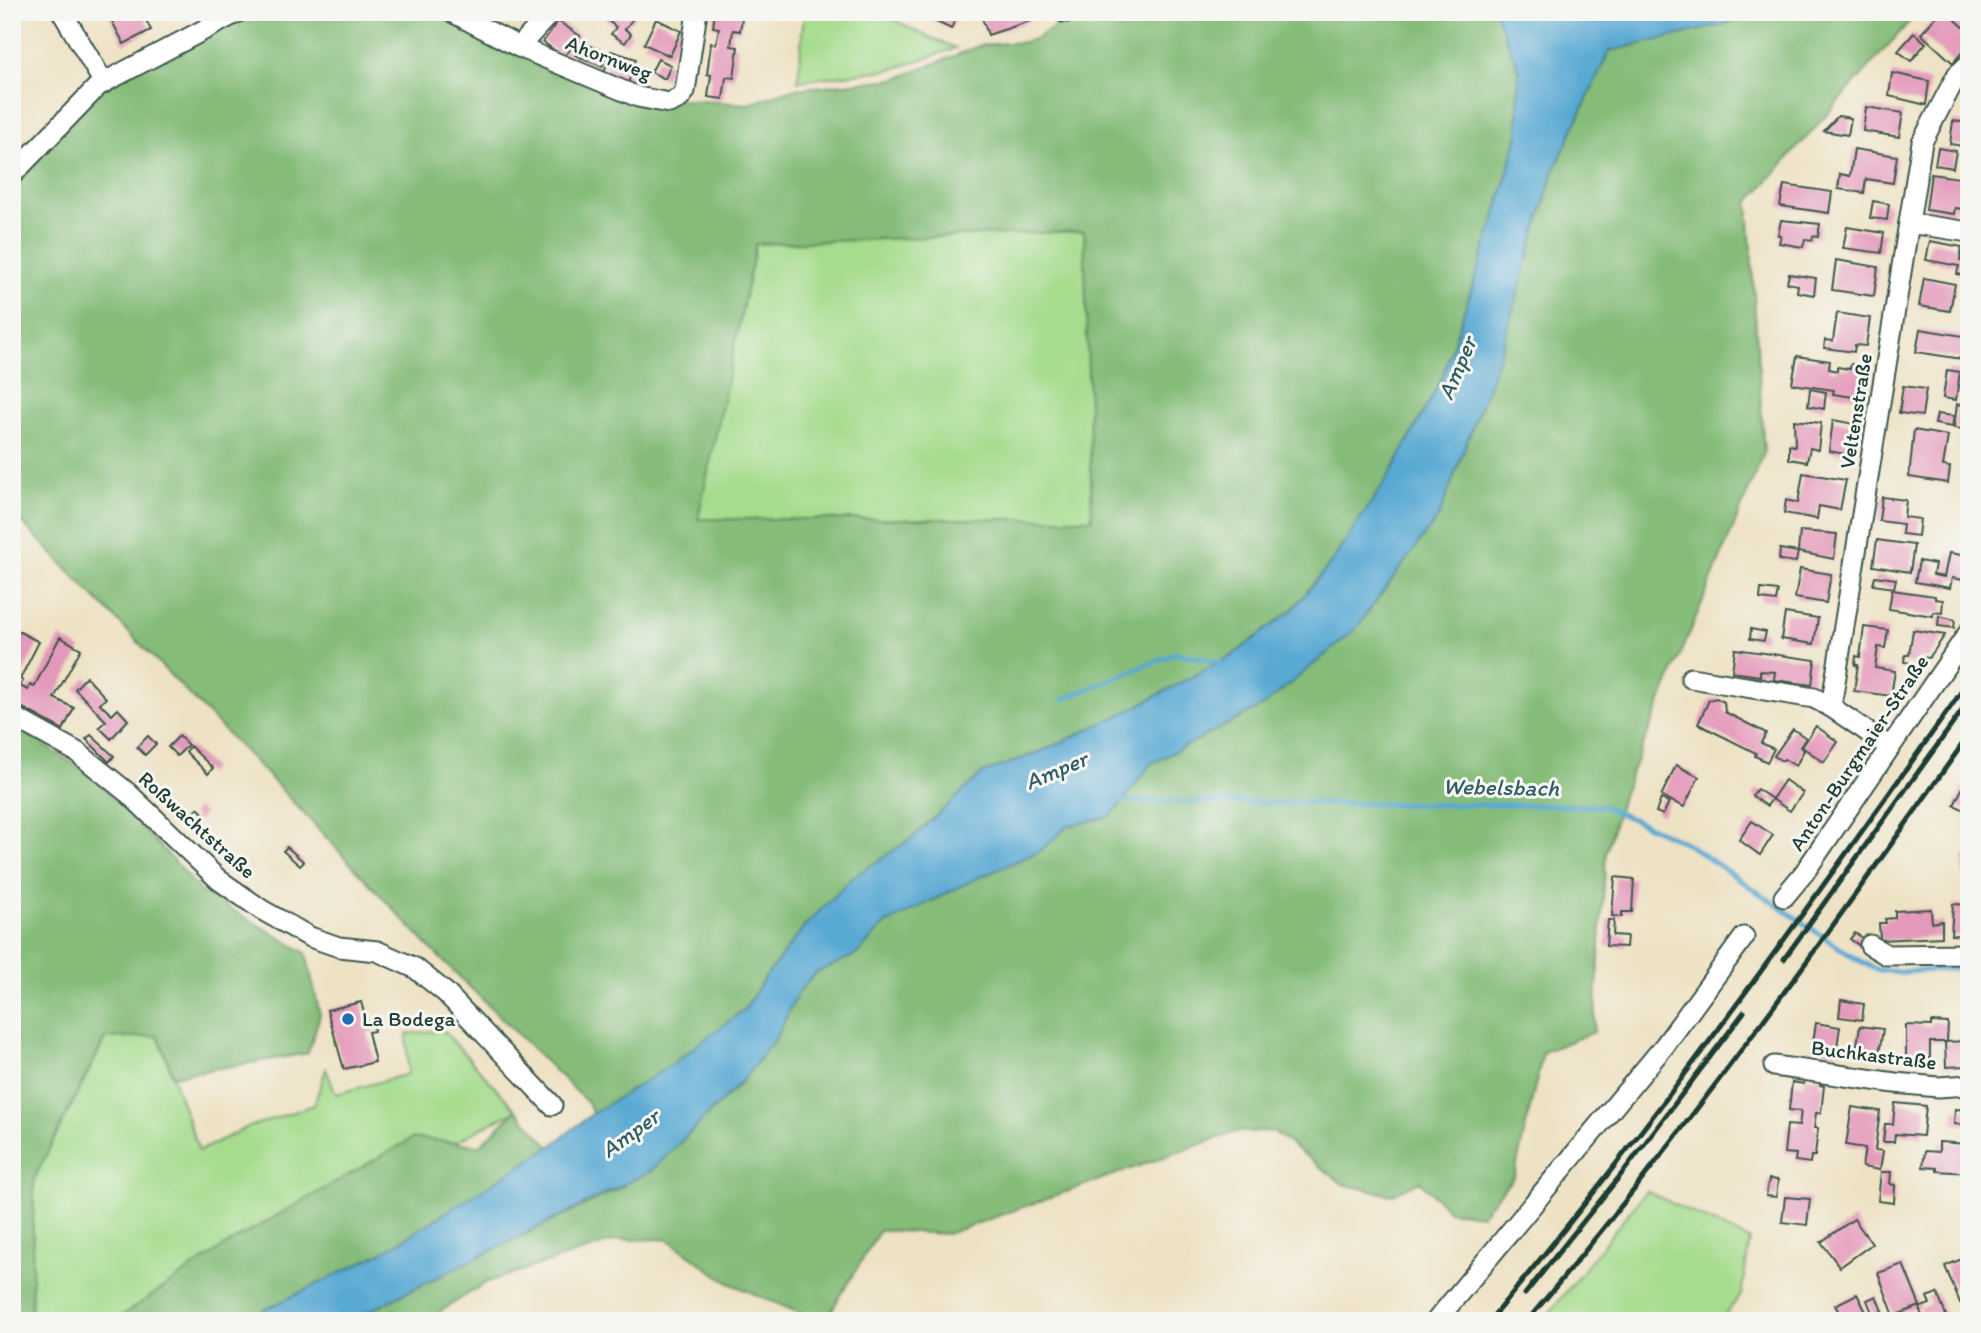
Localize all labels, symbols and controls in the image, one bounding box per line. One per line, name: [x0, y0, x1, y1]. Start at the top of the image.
street label: Ahornweg: [563, 30, 656, 85]
water label: Amper: [1431, 330, 1484, 404]
street label: Veltenstraße: [1834, 351, 1877, 470]
street label: Anton-Burgmaier-Straße: [1784, 650, 1933, 855]
water label: Amper: [1020, 743, 1094, 796]
street label: Roßwachtstraße: [134, 766, 261, 884]
water label: Webelsbach: [1443, 772, 1560, 802]
place label: La Bodega: [362, 1006, 456, 1031]
marker: La Bodega: [340, 1011, 356, 1027]
street label: Buchkastraße: [1810, 1034, 1938, 1075]
water label: Amper: [595, 1101, 667, 1164]

